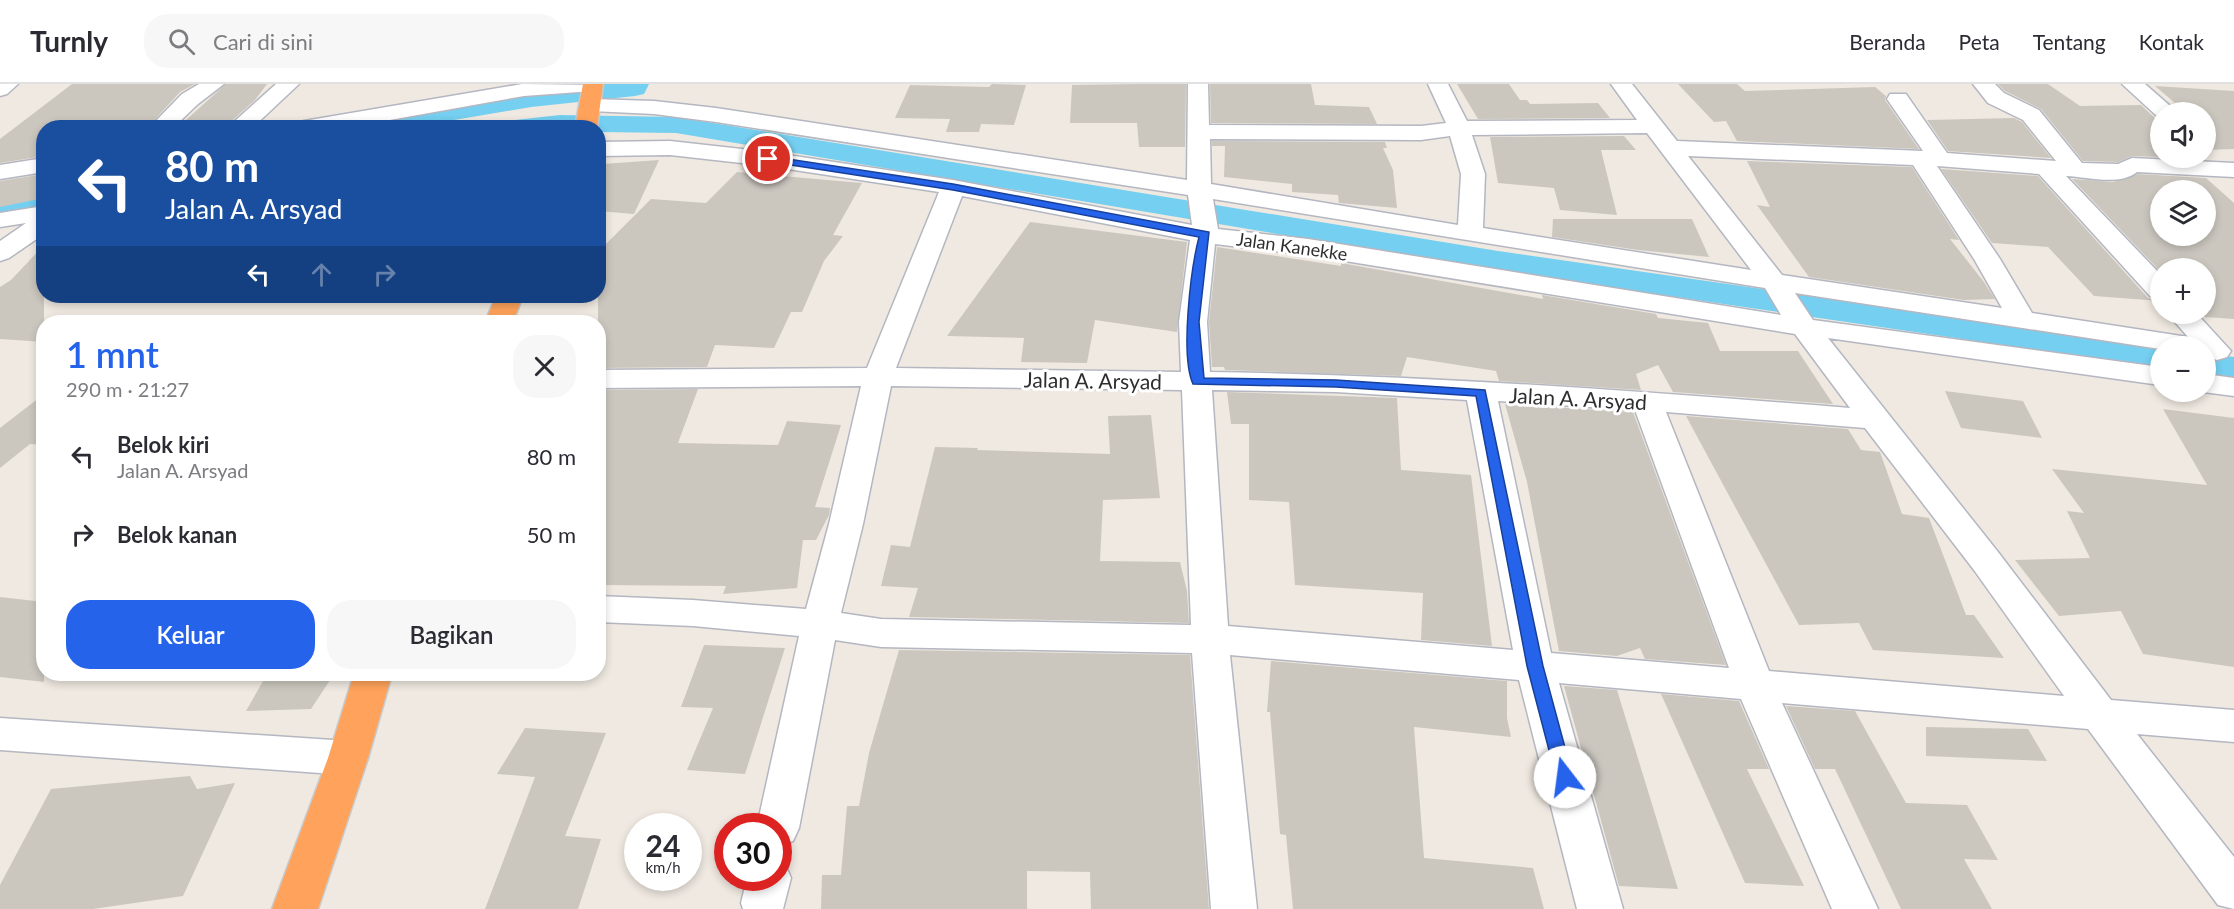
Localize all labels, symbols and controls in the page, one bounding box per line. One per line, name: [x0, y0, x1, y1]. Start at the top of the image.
search box: [144, 14, 564, 68]
text: Turnly: [30, 24, 108, 58]
icon: search: [165, 25, 198, 58]
text: Cari di sini: [213, 28, 313, 55]
text: Beranda: [1849, 29, 1926, 54]
text: Peta: [1959, 29, 2000, 54]
text: Tentang: [2033, 29, 2106, 54]
text: Kontak: [2139, 29, 2204, 54]
map controls: [2150, 102, 2216, 402]
button: sound: [2150, 102, 2216, 168]
pin: [742, 133, 793, 184]
text: 80 m: [165, 141, 259, 191]
icon: arrive: [751, 142, 784, 175]
icon: left: [66, 144, 144, 222]
button: layers: [2150, 180, 2216, 246]
text: Jalan A. Arsyad: [165, 192, 342, 225]
street label: Jalan Kanekke: [1235, 227, 1349, 265]
icon: left: [242, 258, 275, 291]
icon: ahead: [305, 258, 338, 291]
icon: right: [368, 258, 401, 291]
button: +: [2150, 258, 2216, 324]
text: 1 mnt: [66, 332, 159, 376]
button: close: [513, 335, 576, 398]
button: −: [2150, 336, 2216, 402]
street label: Jalan A. Arsyad: [1024, 366, 1162, 394]
text: 290 m · 21:27: [66, 377, 189, 401]
street label: Jalan A. Arsyad: [1508, 382, 1648, 414]
text: Belok kiri: [117, 431, 209, 458]
icon: left: [66, 440, 99, 473]
text: 80 m: [527, 443, 576, 470]
text: Jalan A. Arsyad: [117, 458, 248, 482]
icon: right: [66, 518, 99, 551]
text: Belok kanan: [117, 521, 237, 548]
text: 50 m: [527, 521, 576, 548]
button: Keluar: [66, 600, 315, 669]
button: Bagikan: [327, 600, 576, 669]
position arrow: [1533, 745, 1597, 809]
speed limit sign: 30: [714, 813, 792, 891]
text: 24: [646, 827, 680, 863]
text: km/h: [645, 858, 681, 876]

